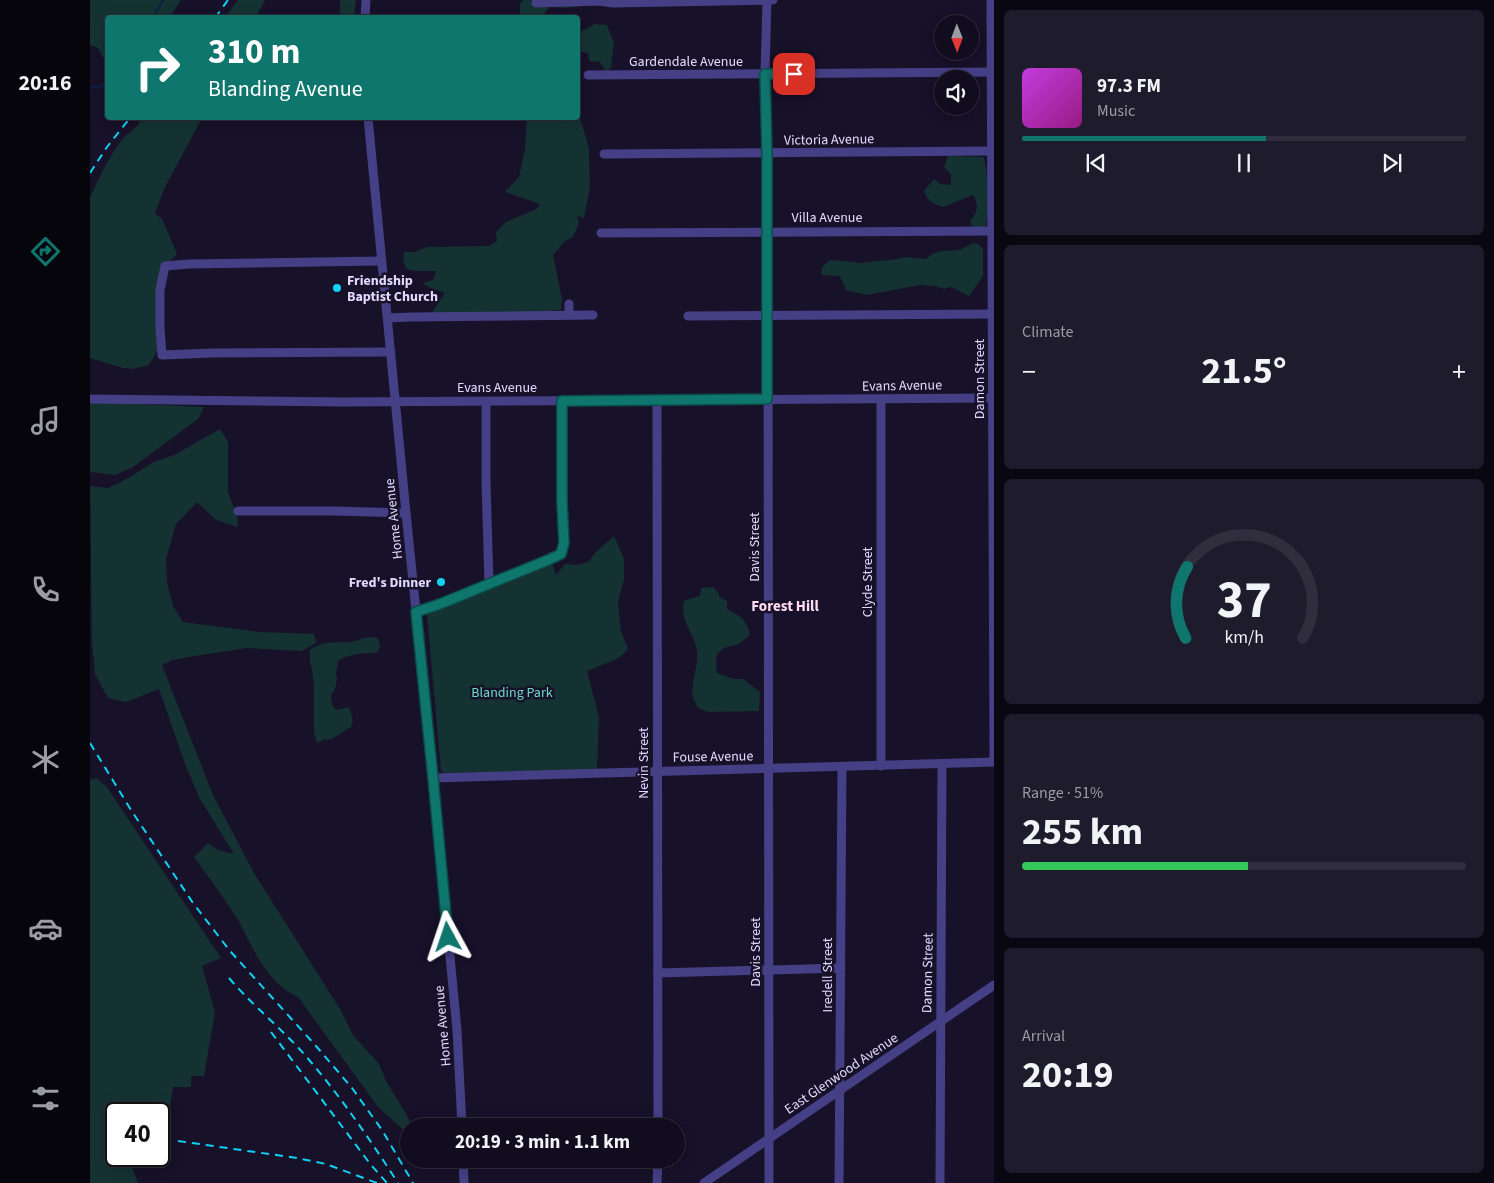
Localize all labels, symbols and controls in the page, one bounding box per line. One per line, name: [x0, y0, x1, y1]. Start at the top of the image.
north arrow: [934, 15, 979, 60]
map controls: [934, 15, 979, 115]
text: 310 m: [208, 27, 300, 77]
icon: right: [125, 35, 190, 100]
street label: Gardendale Avenue: [629, 52, 743, 72]
pin: [773, 53, 815, 95]
icon: arrive: [780, 60, 808, 88]
text: 20:16: [18, 67, 72, 99]
button: sound: [934, 70, 979, 115]
text: Blanding Avenue: [208, 73, 363, 105]
text: 97.3 FM: [1097, 73, 1161, 100]
text: Music: [1097, 100, 1135, 122]
street label: Victoria Avenue: [784, 129, 874, 151]
icon: previous: [1082, 149, 1110, 177]
icon: pause: [1230, 149, 1258, 177]
icon: next: [1378, 149, 1406, 177]
street label: Villa Avenue: [792, 208, 862, 228]
icon: directions: [28, 234, 63, 269]
place label: Friendship Baptist Church: [347, 271, 438, 307]
marker: Friendship Baptist Church: [331, 282, 343, 294]
text: Climate: [1022, 321, 1073, 343]
street label: Damon Street: [970, 339, 990, 419]
text: 21.5°: [1201, 344, 1287, 398]
text: −: [1022, 352, 1036, 392]
text: +: [1452, 352, 1466, 392]
street label: Evans Avenue: [862, 375, 942, 397]
street label: Evans Avenue: [457, 378, 537, 398]
icon: music: [28, 403, 63, 438]
street label: Home Avenue: [380, 477, 408, 560]
street label: Davis Street: [745, 512, 765, 582]
street label: Clyde Street: [858, 546, 878, 617]
text: 37: [1217, 564, 1271, 638]
icon: phone: [28, 572, 63, 607]
place label: Fred's Dinner: [349, 573, 431, 593]
marker: Fred's Dinner: [435, 576, 447, 588]
district label: Forest Hill: [751, 596, 819, 617]
text: km/h: [1224, 625, 1264, 650]
park label: Blanding Park: [471, 683, 553, 703]
street label: Nevin Street: [634, 727, 654, 799]
icon: climate: [28, 742, 63, 777]
street label: Fouse Avenue: [673, 746, 754, 768]
text: Range · 51%: [1022, 782, 1103, 804]
text: 255 km: [1022, 805, 1143, 859]
position arrow: [421, 910, 473, 962]
icon: car: [28, 911, 63, 946]
street label: Davis Street: [746, 917, 766, 987]
street label: Damon Street: [917, 932, 939, 1013]
street label: Iredell Street: [818, 937, 838, 1013]
street label: Home Avenue: [429, 985, 456, 1067]
text: Arrival: [1022, 1025, 1065, 1047]
street label: East Glenwood Avenue: [781, 1028, 902, 1119]
text: 20:19: [1022, 1048, 1114, 1102]
icon: filters: [28, 1081, 63, 1116]
speed limit sign: 40: [105, 1102, 170, 1167]
text: 20:19 · 3 min · 1.1 km: [455, 1129, 630, 1156]

